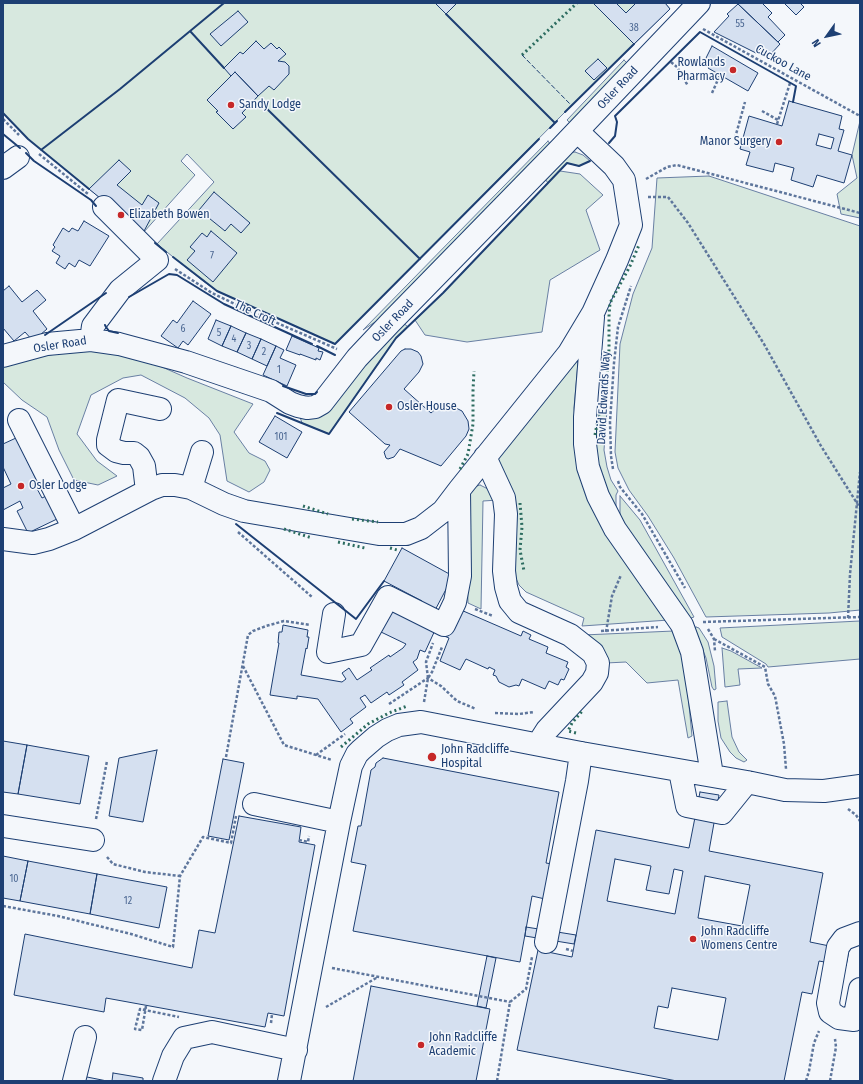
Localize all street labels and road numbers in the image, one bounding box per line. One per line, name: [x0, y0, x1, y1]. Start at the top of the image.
street label: Cuckoo Lane: [753, 42, 813, 84]
street label: Osler Road: [594, 63, 642, 113]
street label: The Croft: [232, 297, 278, 329]
street label: Osler Road: [369, 297, 417, 345]
street label: Osler Road: [32, 334, 88, 356]
street label: David Edwards Way: [594, 351, 614, 445]

